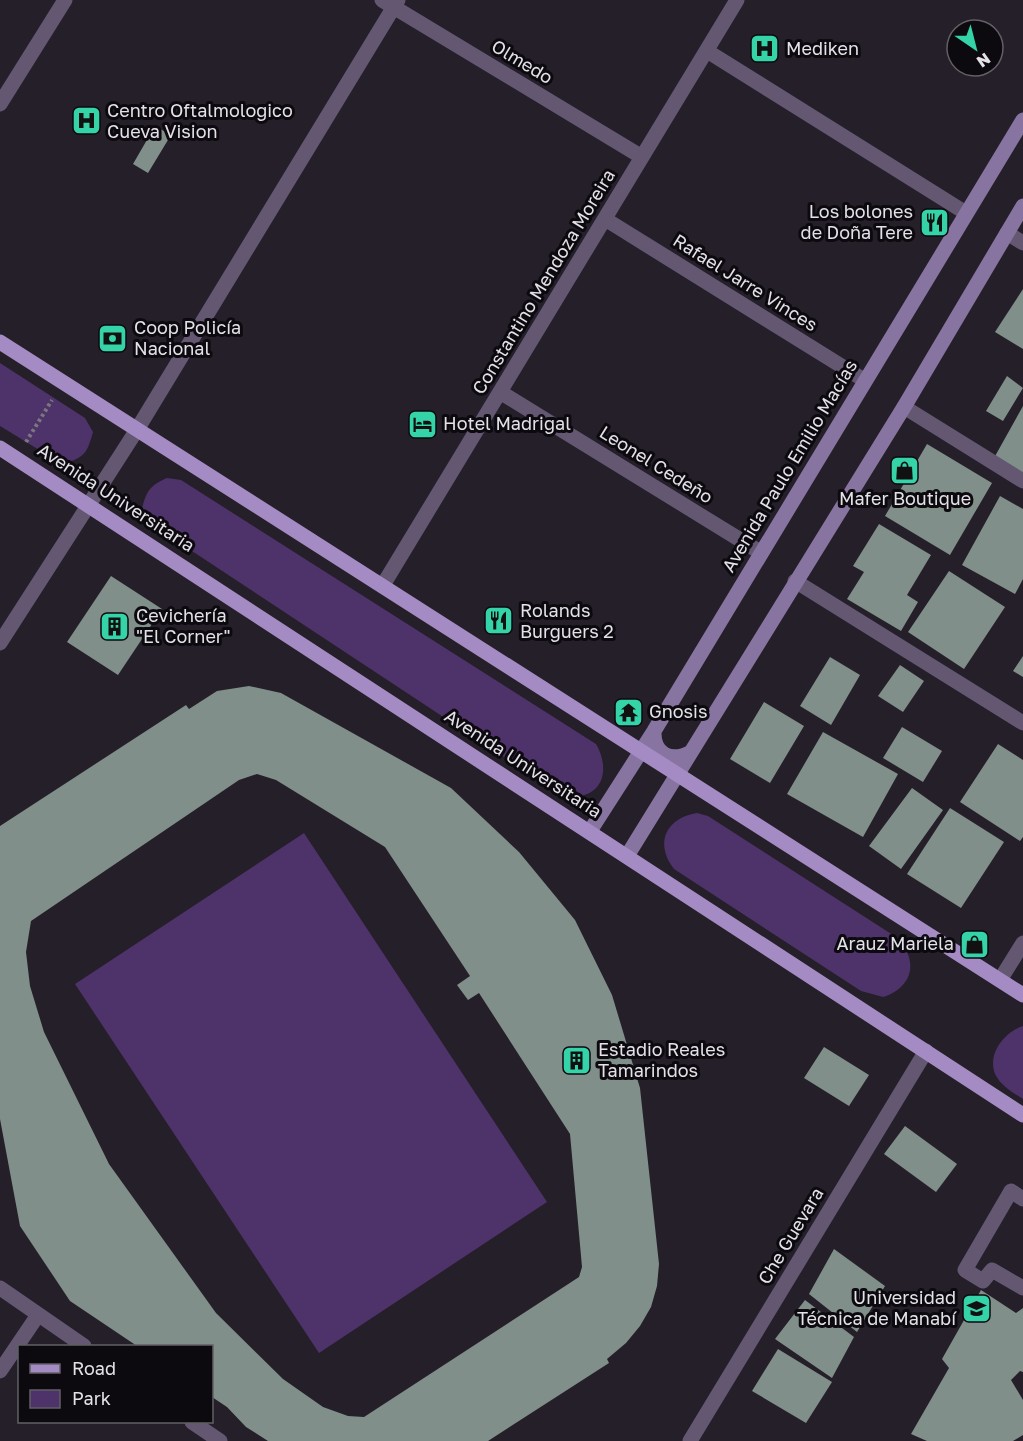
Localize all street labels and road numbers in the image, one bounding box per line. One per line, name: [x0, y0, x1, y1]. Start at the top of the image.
street label: Olmedo: [488, 34, 557, 88]
street label: Constantino Mendoza Moreira: [467, 165, 619, 398]
street label: Rafael Jarre Vinces: [669, 229, 822, 335]
street label: Avenida Paulo Emilio Macías: [717, 355, 861, 576]
street label: Leonel Cedeño: [596, 421, 717, 508]
street label: Avenida Universitaria: [34, 438, 199, 556]
street label: Avenida Universitaria: [441, 704, 606, 822]
street label: Che Guevara: [753, 1183, 828, 1288]

